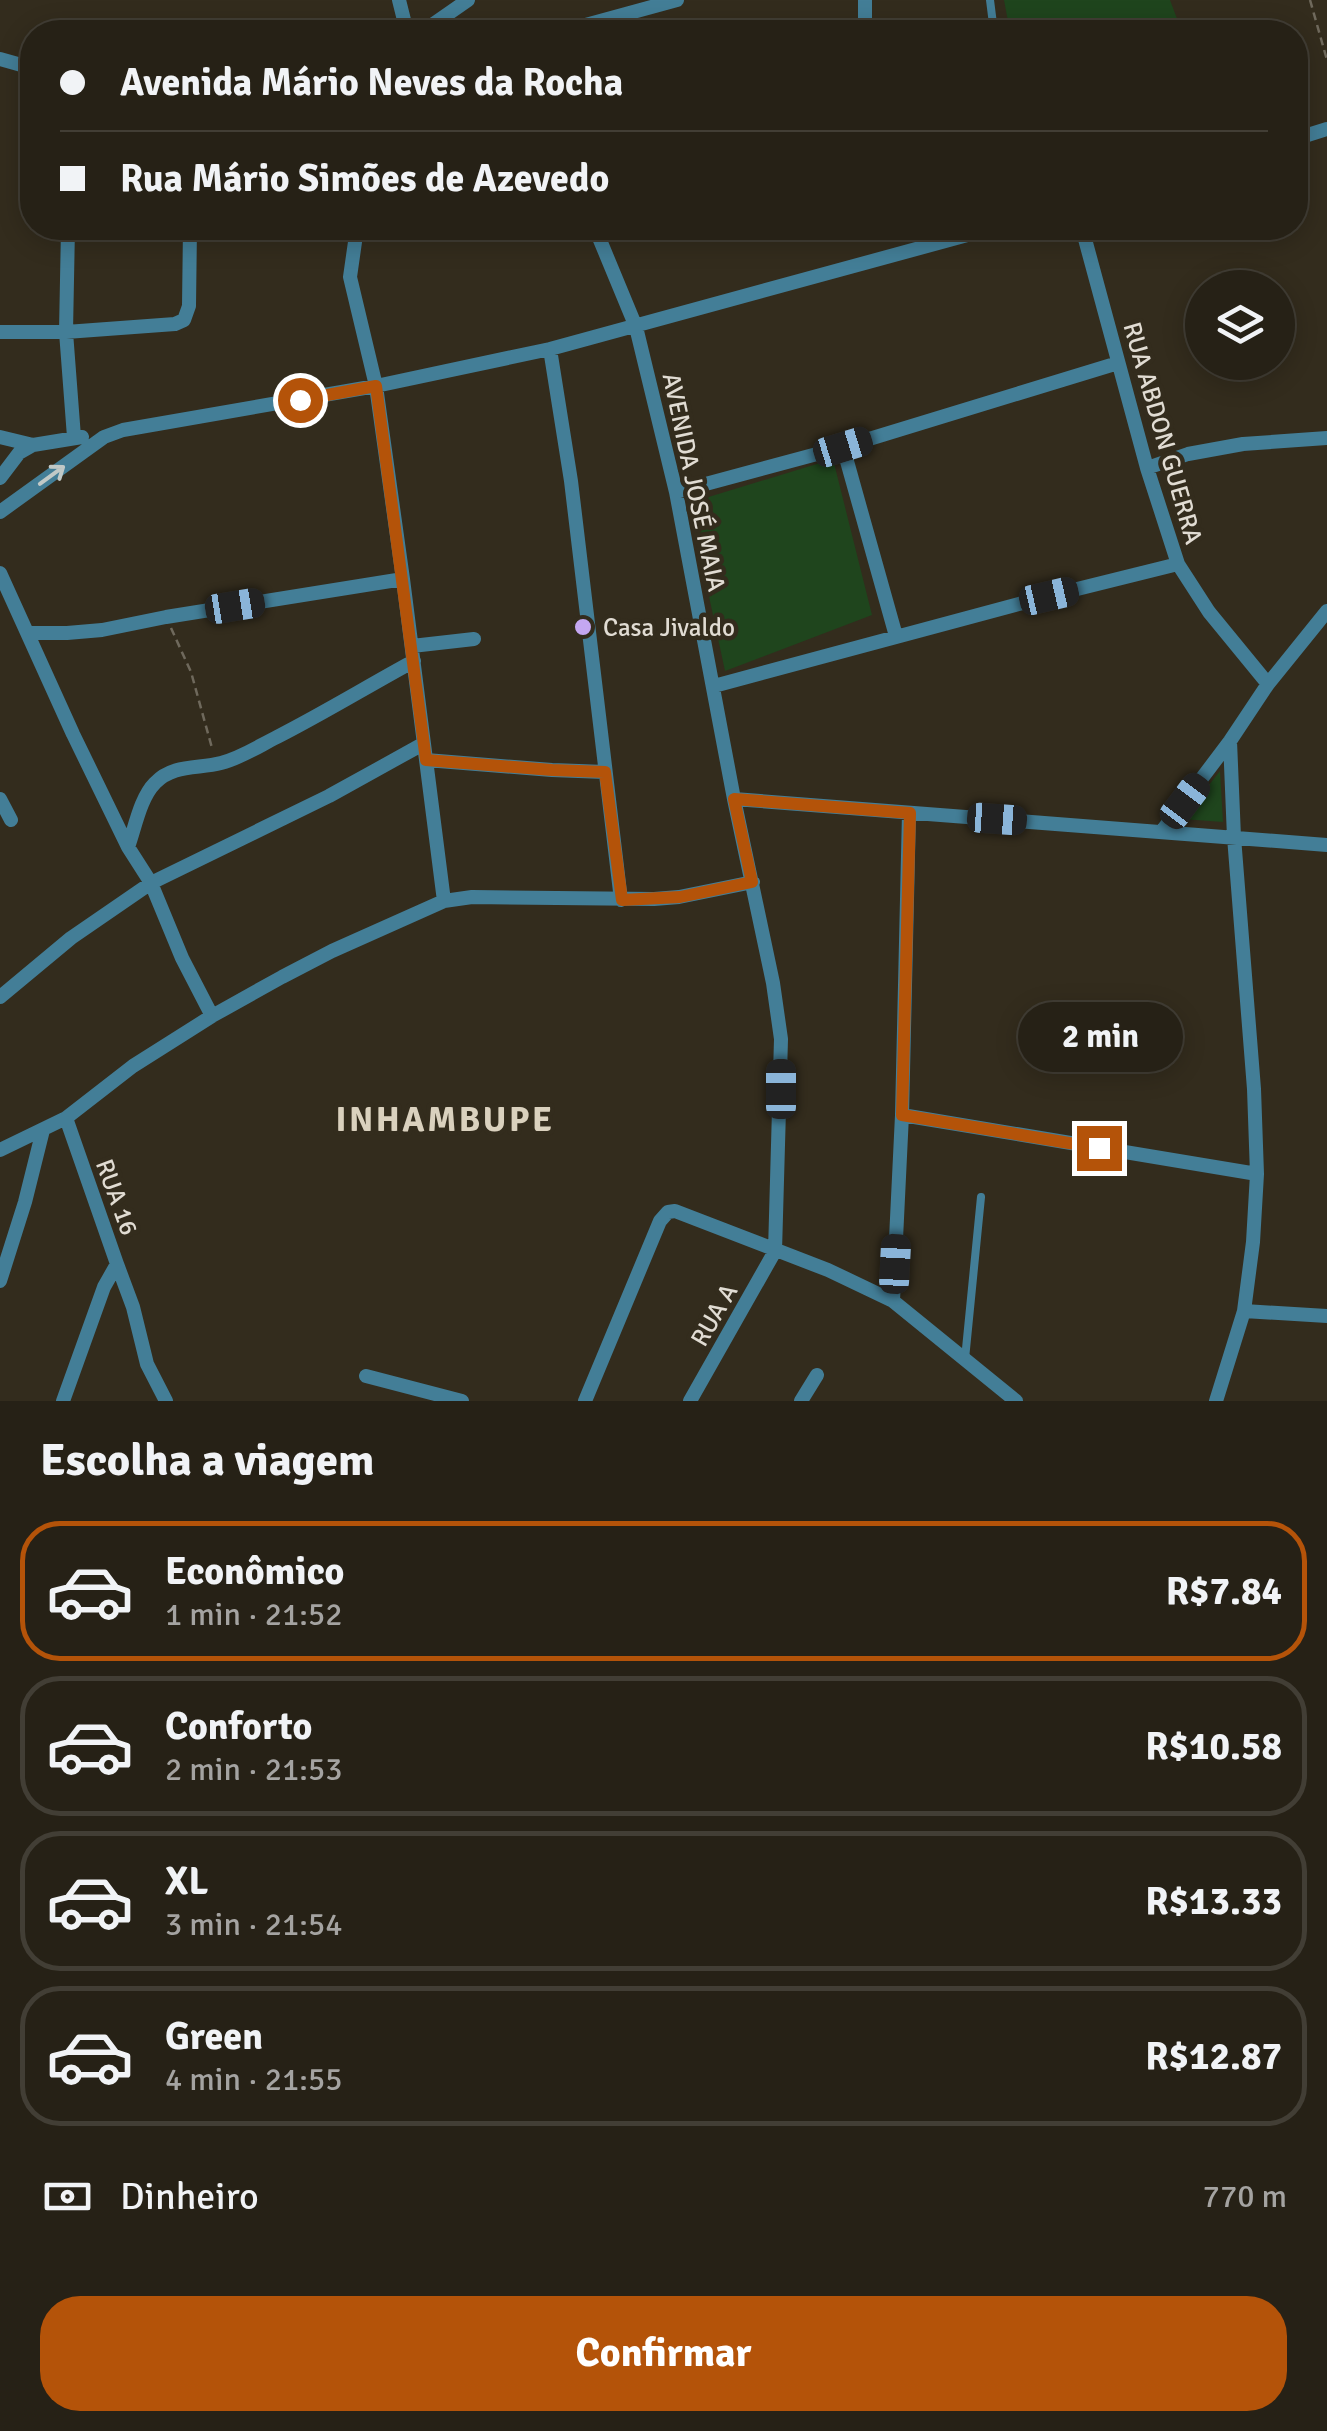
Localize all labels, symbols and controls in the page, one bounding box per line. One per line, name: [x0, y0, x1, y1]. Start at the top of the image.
text: Avenida Mário Neves da Rocha: [120, 59, 623, 106]
text: Rua Mário Simões de Azevedo: [120, 155, 609, 202]
map controls: [1185, 270, 1295, 380]
button: layers: [1185, 270, 1295, 380]
street label: RUA ABDON GUERRA: [1116, 318, 1210, 548]
street label: AVENIDA JOSÉ MAIA: [656, 370, 732, 594]
route start: [278, 378, 323, 423]
car: [810, 424, 876, 470]
one-way arrow: [38, 465, 65, 486]
car: [1016, 575, 1082, 617]
car: [203, 586, 267, 626]
place label: Casa Jivaldo: [603, 612, 735, 643]
marker: Casa Jivaldo: [572, 616, 594, 638]
car: [1155, 768, 1215, 834]
car: [966, 802, 1028, 836]
callout: 2 min: [1016, 1003, 1182, 1073]
text: 2 min: [1062, 1017, 1139, 1056]
car: [766, 1059, 796, 1119]
district label: INHAMBUPE: [335, 1098, 555, 1141]
route end: [1077, 1126, 1122, 1171]
street label: RUA 16: [89, 1155, 145, 1239]
car: [878, 1233, 912, 1295]
street label: RUA A: [684, 1278, 744, 1352]
text: Escolha a viagem: [40, 1433, 374, 1488]
icon: car: [45, 1546, 135, 1636]
text: Econômico: [165, 1548, 344, 1595]
text: R$7.84: [1166, 1568, 1282, 1615]
text: 1 min · 21:52: [165, 1595, 343, 1634]
icon: car: [45, 1701, 135, 1791]
text: Conforto: [165, 1703, 312, 1750]
text: R$10.58: [1145, 1723, 1282, 1770]
text: 2 min · 21:53: [165, 1750, 343, 1789]
icon: car: [45, 1856, 135, 1946]
text: XL: [165, 1858, 208, 1905]
text: R$13.33: [1145, 1878, 1282, 1925]
text: 3 min · 21:54: [165, 1905, 343, 1944]
icon: car: [45, 2011, 135, 2101]
text: Green: [165, 2013, 263, 2060]
text: R$12.87: [1145, 2033, 1282, 2080]
text: 4 min · 21:55: [165, 2060, 343, 2099]
icon: cash: [40, 2169, 95, 2224]
text: Dinheiro: [120, 2173, 259, 2220]
text: 770 m: [1203, 2177, 1287, 2216]
button: Confirmar: [40, 2296, 1287, 2411]

